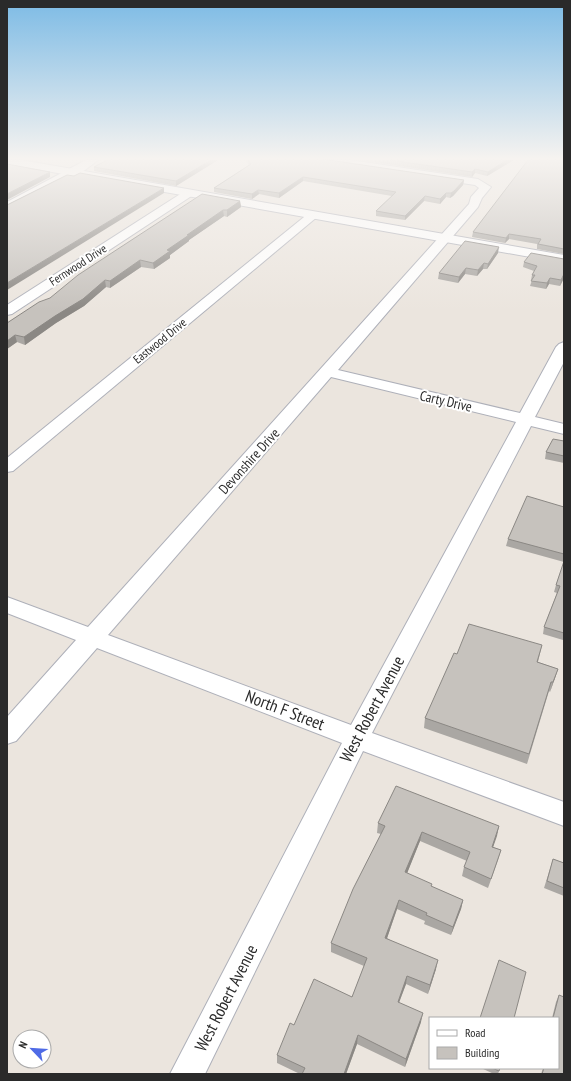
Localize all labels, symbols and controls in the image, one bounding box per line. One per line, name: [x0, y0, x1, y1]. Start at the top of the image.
street label: Fernwood Drive: [46, 240, 109, 289]
street label: Eastwood Drive: [130, 315, 189, 367]
street label: Carty Drive: [418, 386, 474, 416]
street label: Devonshire Drive: [215, 424, 283, 498]
street label: West Robert Avenue: [335, 652, 409, 766]
street label: North F Street: [242, 685, 328, 735]
street label: West Robert Avenue: [190, 941, 262, 1055]
legend: [429, 1017, 559, 1069]
text: Road: [465, 1025, 485, 1040]
north arrow: [12, 1029, 52, 1069]
text: N: [15, 1039, 31, 1050]
text: Building: [465, 1045, 500, 1060]

